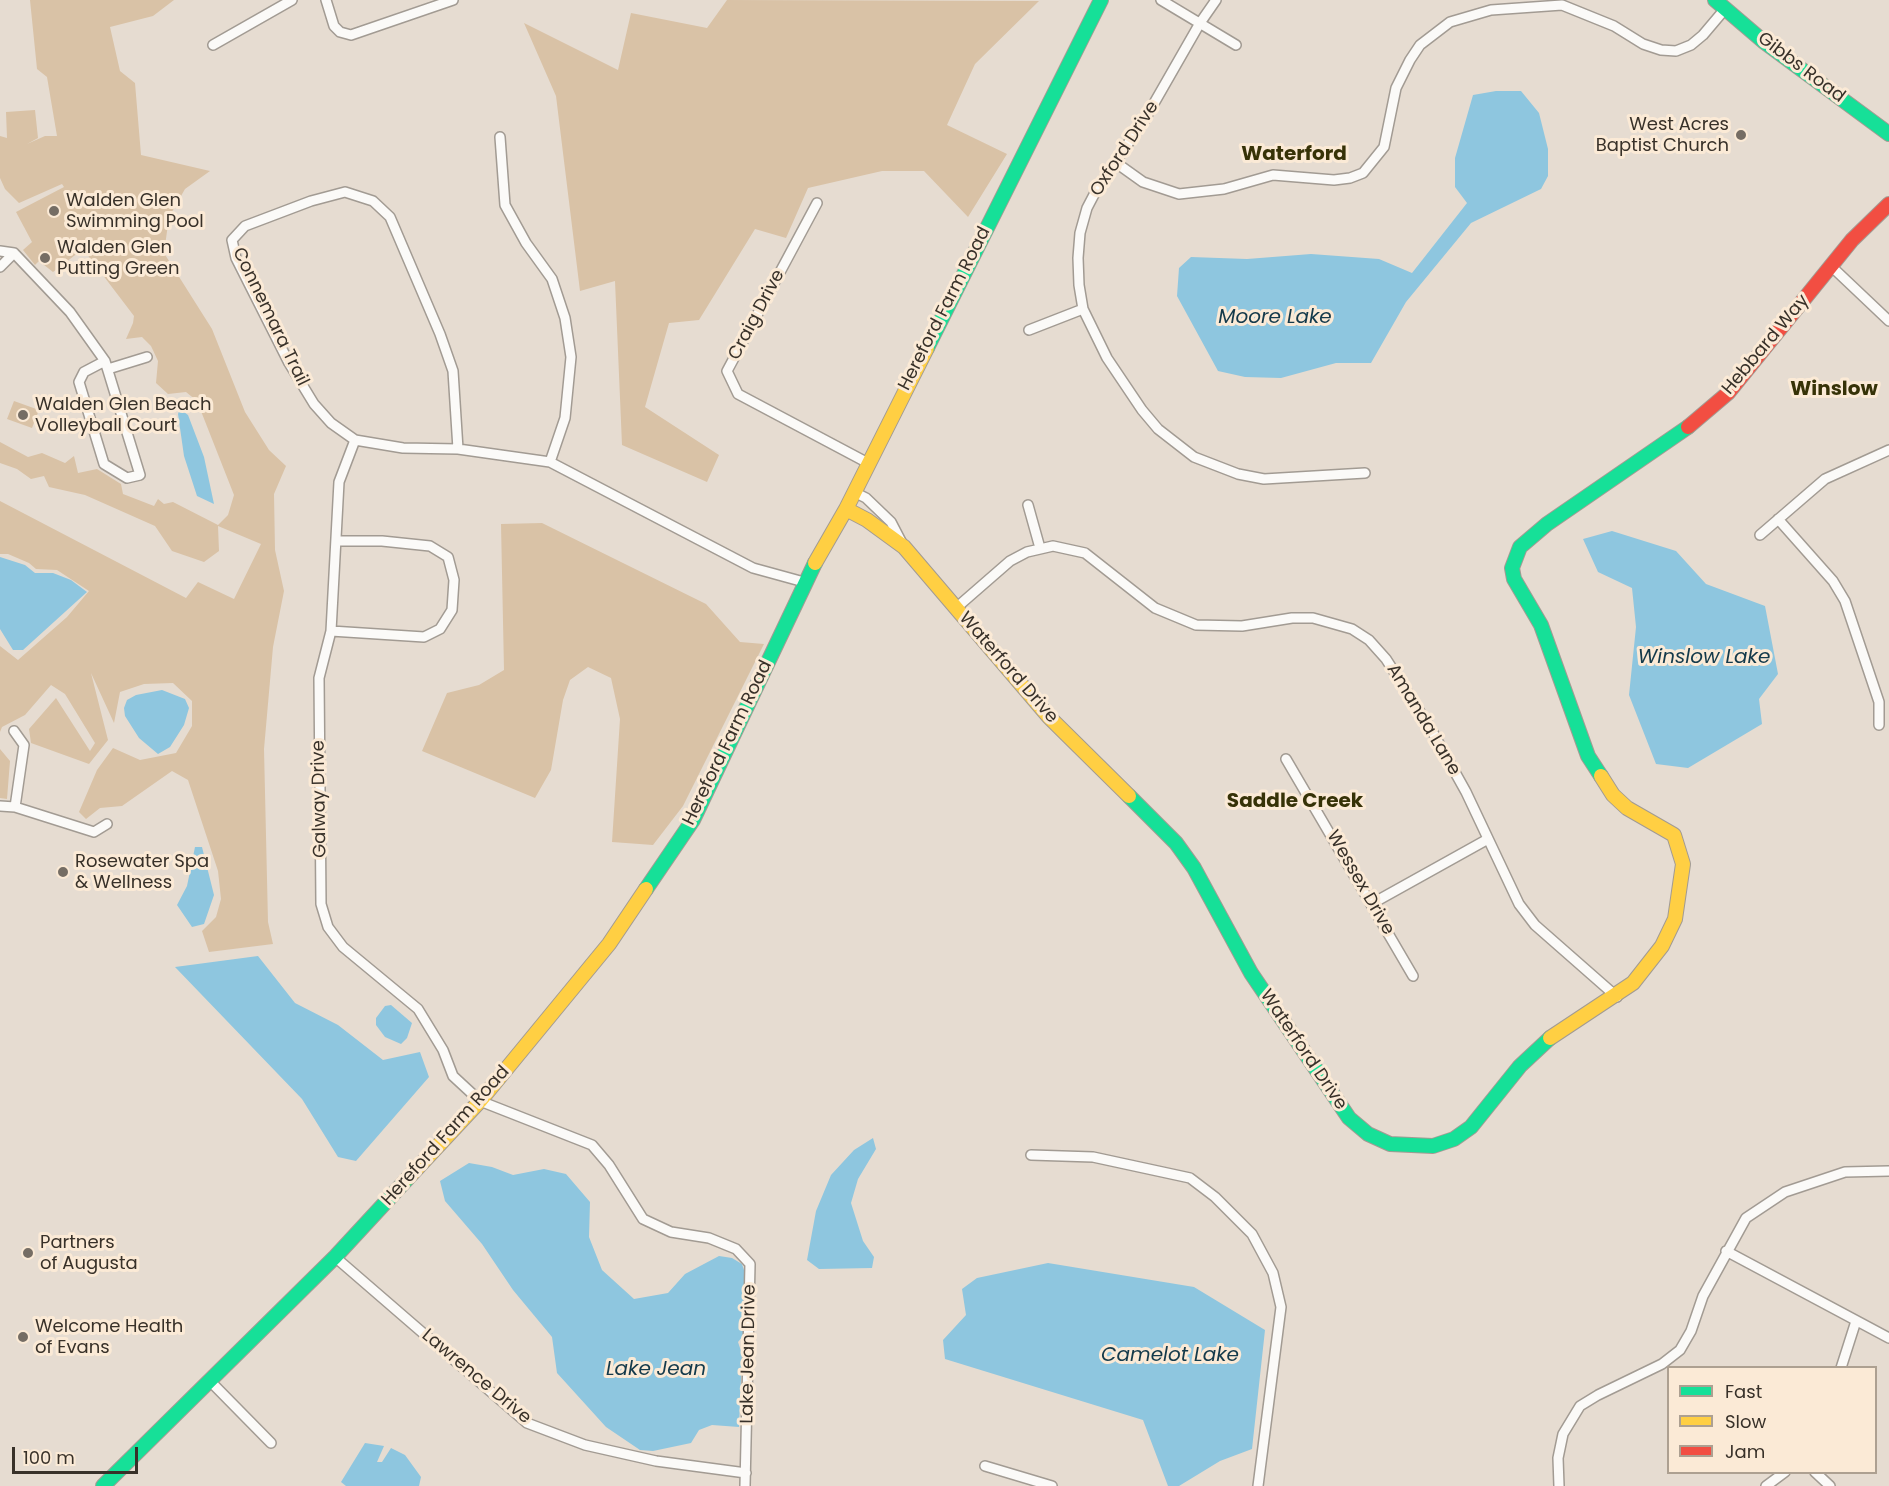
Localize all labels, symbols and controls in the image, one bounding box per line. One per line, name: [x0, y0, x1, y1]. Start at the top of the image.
street label: Gibbs Road: [1753, 28, 1849, 108]
street label: Oxford Drive: [1086, 97, 1164, 201]
place label: West Acres Baptist Church: [1596, 114, 1729, 156]
marker: West Acres Baptist Church: [1734, 128, 1748, 142]
district label: Waterford: [1241, 143, 1347, 167]
place label: Walden Glen Swimming Pool: [66, 190, 204, 232]
marker: Walden Glen Swimming Pool: [47, 204, 61, 218]
street label: Hereford Farm Road: [894, 224, 996, 394]
place label: Walden Glen Putting Green: [57, 237, 180, 280]
street label: Connemara Trail: [227, 244, 313, 390]
marker: Walden Glen Putting Green: [38, 251, 52, 265]
street label: Craig Drive: [724, 266, 790, 364]
street label: Hebbard Way: [1718, 291, 1814, 399]
water label: Moore Lake: [1218, 306, 1332, 330]
district label: Winslow: [1790, 378, 1878, 402]
place label: Walden Glen Beach Volleyball Court: [35, 394, 212, 436]
marker: Walden Glen Beach Volleyball Court: [16, 408, 30, 422]
street label: Waterford Drive: [954, 608, 1062, 728]
water label: Winslow Lake: [1638, 646, 1770, 670]
street label: Hereford Farm Road: [679, 657, 777, 829]
street label: Amanda Lane: [1381, 660, 1465, 780]
street label: Galway Drive: [308, 740, 332, 858]
district label: Saddle Creek: [1227, 790, 1363, 814]
street label: Wessex Drive: [1321, 827, 1399, 939]
place label: Rosewater Spa & Wellness: [75, 851, 209, 894]
marker: Rosewater Spa & Wellness: [56, 865, 70, 879]
street label: Waterford Drive: [1255, 986, 1351, 1114]
street label: Hereford Farm Road: [378, 1062, 514, 1210]
place label: Partners of Augusta: [40, 1232, 138, 1274]
marker: Partners of Augusta: [21, 1246, 35, 1260]
street label: Lake Jean Drive: [737, 1284, 761, 1424]
place label: Welcome Health of Evans: [35, 1316, 183, 1358]
street label: Lawrence Drive: [417, 1325, 535, 1429]
marker: Welcome Health of Evans: [16, 1330, 30, 1344]
water label: Camelot Lake: [1101, 1344, 1239, 1368]
water label: Lake Jean: [606, 1358, 706, 1382]
legend: [1667, 1366, 1877, 1474]
text: Fast: [1725, 1379, 1762, 1404]
text: Slow: [1725, 1409, 1766, 1434]
scale bar: [15, 1435, 141, 1473]
text: Jam: [1725, 1439, 1765, 1464]
text: 100 m: [23, 1445, 75, 1470]

